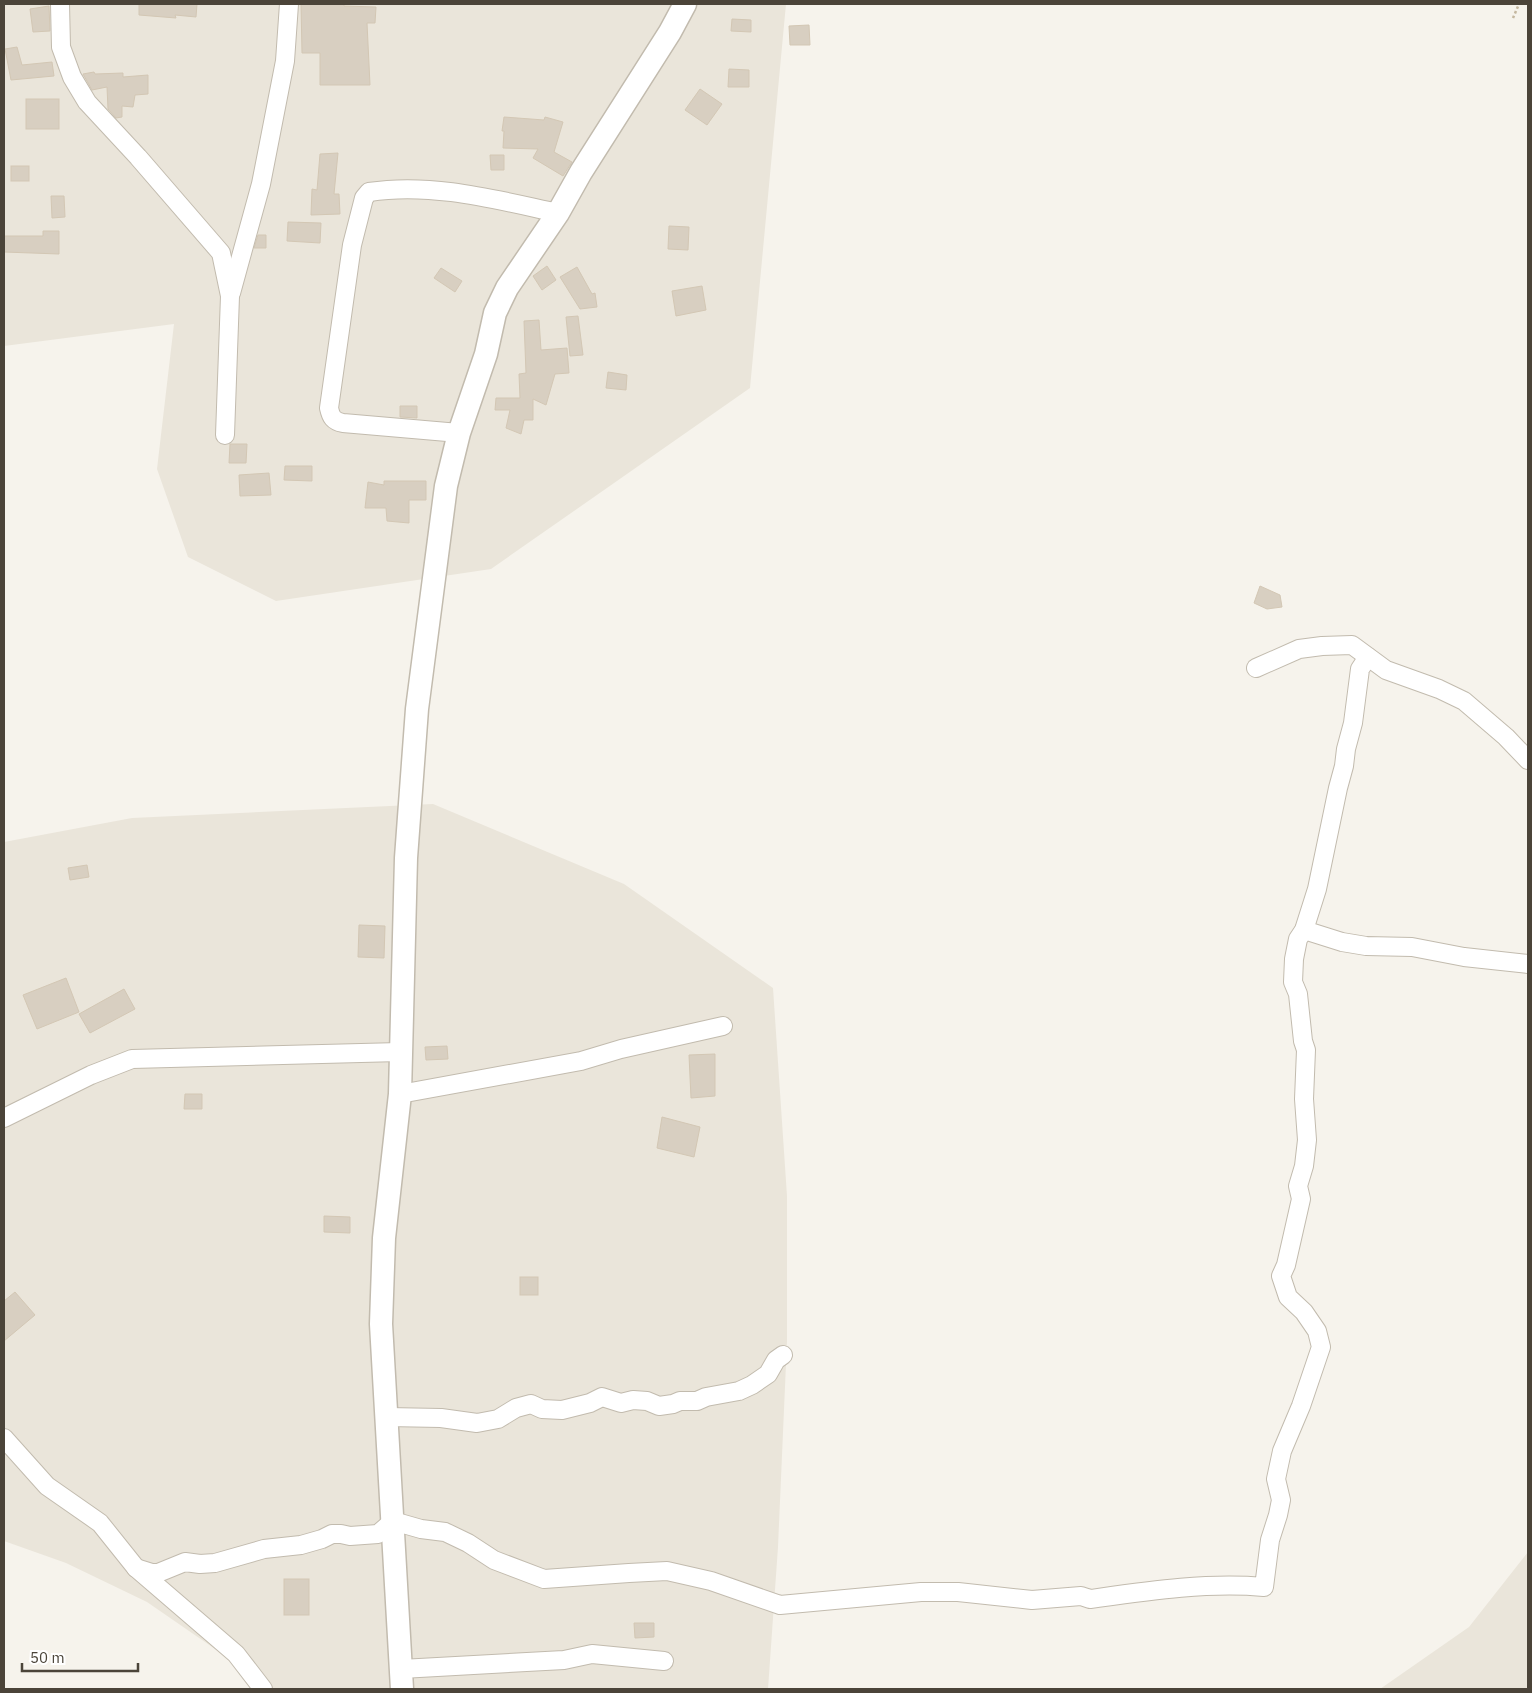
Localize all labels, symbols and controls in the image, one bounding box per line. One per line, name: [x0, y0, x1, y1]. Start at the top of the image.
scale bar: [22, 1640, 139, 1672]
text: 50 m: [30, 1648, 65, 1667]

